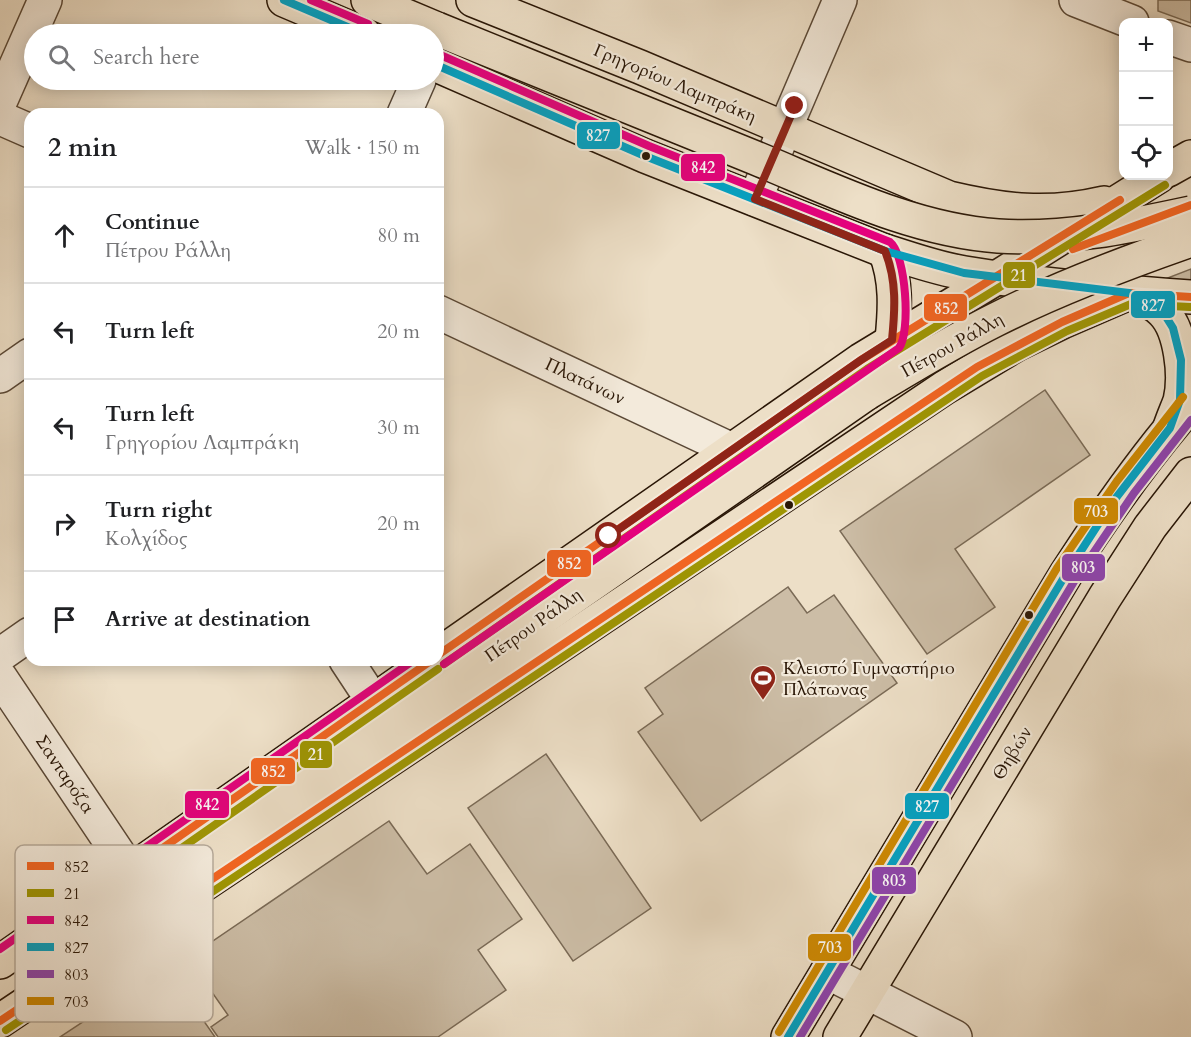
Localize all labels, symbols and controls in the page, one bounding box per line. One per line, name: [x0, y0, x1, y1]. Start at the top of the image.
map controls: [1119, 18, 1173, 180]
button: +: [1119, 18, 1173, 72]
search box: [24, 24, 444, 90]
street label: Γρηγορίου Λαμπράκη: [590, 38, 760, 129]
icon: search: [45, 41, 78, 74]
text: Search here: [93, 42, 200, 72]
button: −: [1119, 72, 1173, 126]
route end: [781, 92, 807, 118]
line badge: 827: [576, 121, 621, 150]
text: 827: [586, 125, 610, 147]
button: locate: [1119, 126, 1173, 180]
text: 2 min: [48, 130, 117, 165]
text: Walk · 150 m: [305, 134, 420, 161]
unlabelled marker: [640, 150, 652, 162]
line badge: 842: [680, 153, 726, 182]
text: 842: [691, 157, 715, 179]
text: Continue: [105, 207, 200, 237]
icon: ahead: [48, 219, 81, 252]
text: 80 m: [377, 222, 420, 249]
text: Πέτρου Ράλλη: [105, 237, 231, 264]
line badge: 21: [1002, 261, 1036, 289]
text: 21: [1011, 265, 1027, 287]
line badge: 827: [1130, 290, 1176, 319]
line badge: 852: [923, 293, 968, 322]
text: 827: [1141, 295, 1165, 317]
text: 852: [934, 298, 958, 320]
street label: Πέτρου Ράλλη: [897, 307, 1008, 384]
icon: left: [48, 315, 81, 348]
text: Turn left: [105, 316, 194, 346]
text: 20 m: [377, 318, 420, 345]
street label: Πλατάνων: [541, 352, 629, 411]
text: Turn left: [105, 399, 194, 429]
icon: left: [48, 411, 81, 444]
text: 30 m: [377, 414, 420, 441]
text: Γρηγορίου Λαμπράκη: [105, 429, 299, 456]
text: Turn right: [105, 495, 212, 525]
line badge: 703: [1073, 497, 1119, 525]
unlabelled marker: [783, 499, 795, 511]
text: 703: [1084, 501, 1108, 523]
icon: right: [48, 507, 81, 540]
text: 20 m: [377, 510, 420, 537]
route start: [595, 522, 621, 548]
text: Κολχίδος: [105, 525, 187, 552]
line badge: 852: [546, 549, 592, 578]
text: 852: [557, 553, 581, 575]
line badge: 803: [1061, 553, 1106, 582]
text: 803: [1071, 557, 1095, 579]
street label: Πέτρου Ράλλη: [480, 583, 587, 668]
icon: arrive: [48, 603, 81, 636]
text: Arrive at destination: [105, 604, 310, 634]
unlabelled marker: [1023, 609, 1035, 621]
place label: Κλειστό Γυμναστήριο Πλάτωνας: [783, 656, 955, 702]
sports icon: Κλειστό Γυμναστήριο Πλάτωνας: [748, 663, 778, 701]
street label: Θηβών: [987, 722, 1038, 785]
street label: Σανταρόζα: [29, 730, 100, 818]
line badge: 21: [299, 740, 333, 769]
text: 21: [308, 744, 324, 766]
line badge: 852: [250, 757, 296, 785]
text: 852: [261, 761, 285, 783]
line badge: 842: [184, 790, 230, 819]
line badge: 827: [904, 792, 950, 820]
text: 842: [195, 794, 219, 816]
text: 827: [915, 796, 939, 818]
legend: [15, 845, 213, 1022]
text: 852: [64, 856, 89, 878]
line badge: 803: [871, 866, 917, 895]
text: 803: [882, 870, 906, 892]
text: 21: [64, 883, 80, 905]
text: 842: [64, 910, 89, 932]
line badge: 703: [807, 933, 852, 962]
text: 827: [64, 937, 89, 959]
text: 703: [818, 937, 842, 959]
text: 803: [64, 964, 89, 986]
text: 703: [64, 991, 89, 1013]

